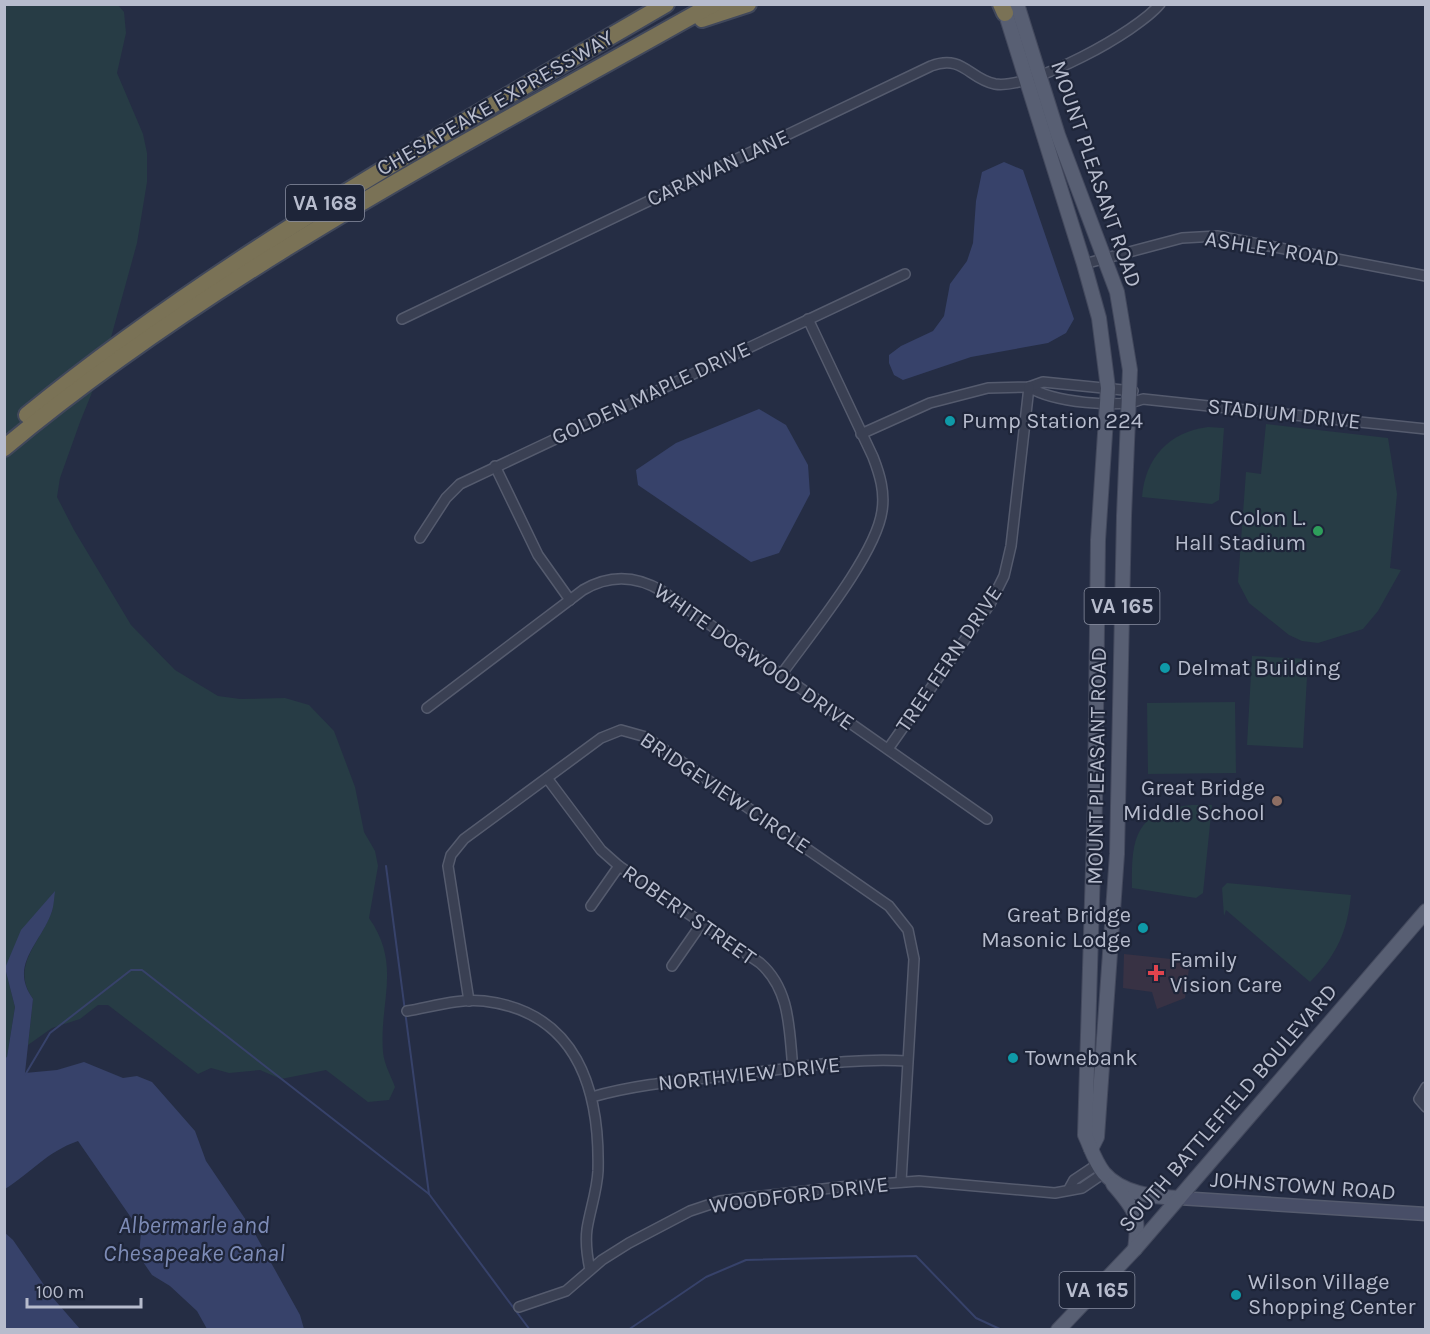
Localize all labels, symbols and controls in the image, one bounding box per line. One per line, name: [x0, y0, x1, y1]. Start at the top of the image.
street label: CHESAPEAKE EXPRESSWAY: [372, 25, 618, 181]
street label: MOUNT PLEASANT ROAD: [1045, 57, 1147, 291]
street label: CARAWAN LANE: [643, 124, 793, 212]
road number: VA 168: [286, 185, 364, 221]
street label: ASHLEY ROAD: [1203, 226, 1341, 272]
street label: GOLDEN MAPLE DRIVE: [548, 336, 754, 450]
street label: STADIUM DRIVE: [1206, 393, 1362, 435]
place label: Pump Station 224: [962, 408, 1143, 434]
marker: Pump Station 224: [943, 414, 957, 428]
place label: Colon L. Hall Stadium: [1174, 505, 1306, 556]
marker: Colon L. Hall Stadium: [1311, 524, 1325, 538]
street label: WHITE DOGWOOD DRIVE: [649, 578, 859, 736]
street label: TREE FERN DRIVE: [890, 581, 1008, 737]
road number: VA 165: [1084, 588, 1160, 624]
street label: MOUNT PLEASANT ROAD: [1082, 647, 1112, 885]
place label: Delmat Building: [1177, 655, 1341, 681]
marker: Delmat Building: [1158, 661, 1172, 675]
street label: BRIDGEVIEW CIRCLE: [635, 726, 815, 860]
place label: Great Bridge Middle School: [1123, 775, 1265, 826]
marker: Great Bridge Middle School: [1270, 794, 1284, 808]
street label: ROBERT STREET: [617, 859, 761, 971]
place label: Great Bridge Masonic Lodge: [981, 902, 1131, 953]
marker: Great Bridge Masonic Lodge: [1136, 921, 1150, 935]
place label: Family Vision Care: [1170, 947, 1282, 998]
marker: Family Vision Care: [1147, 964, 1165, 982]
street label: SOUTH BATTLEFIELD BOULEVARD: [1113, 979, 1343, 1237]
place label: Townebank: [1025, 1045, 1138, 1071]
street label: NORTHVIEW DRIVE: [657, 1051, 841, 1097]
marker: Townebank: [1006, 1051, 1020, 1065]
street label: JOHNSTOWN ROAD: [1209, 1167, 1397, 1205]
street label: WOODFORD DRIVE: [708, 1171, 890, 1219]
water label: Albermarle and Chesapeake Canal: [103, 1211, 285, 1267]
place label: Wilson Village Shopping Center: [1248, 1269, 1415, 1320]
scale bar: [27, 1271, 141, 1309]
road number: VA 165: [1060, 1272, 1134, 1308]
text: 100 m: [36, 1281, 84, 1303]
marker: Wilson Village Shopping Center: [1229, 1288, 1243, 1302]

